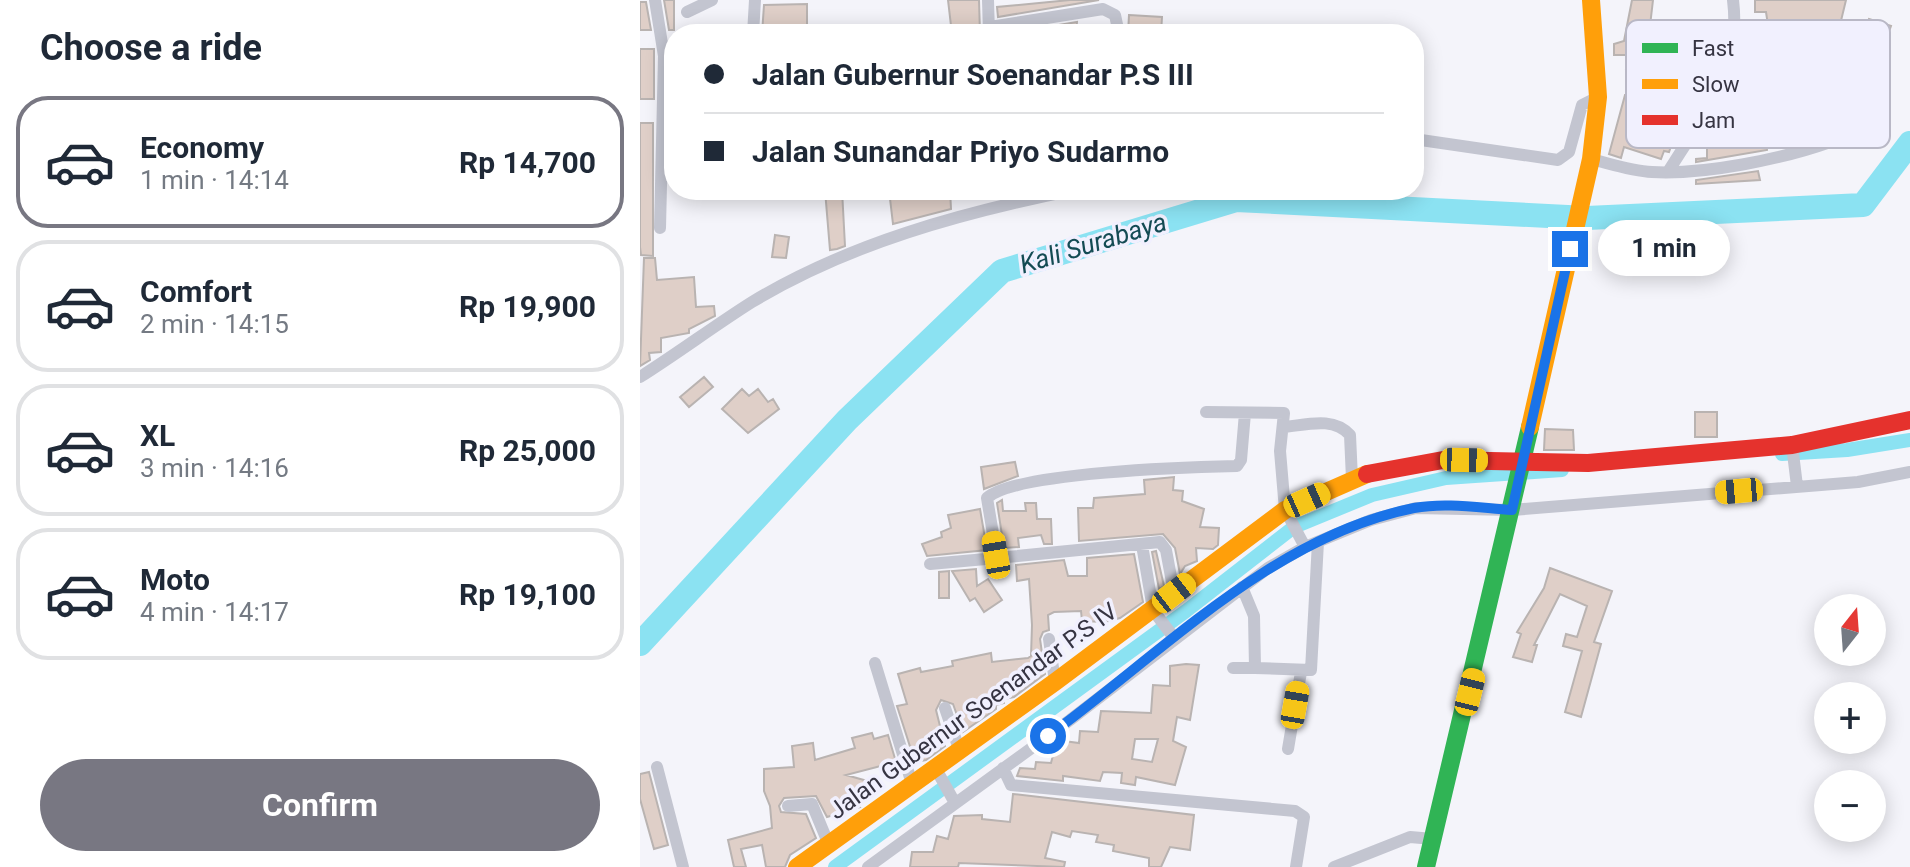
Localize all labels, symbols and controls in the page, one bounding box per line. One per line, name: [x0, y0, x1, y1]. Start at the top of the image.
legend: [1626, 20, 1890, 148]
text: Choose a ride: [40, 27, 262, 69]
text: Fast: [1692, 36, 1734, 61]
text: Jalan Gubernur Soenandar P.S III: [752, 57, 1194, 92]
text: Slow: [1692, 72, 1740, 97]
text: Jam: [1692, 108, 1735, 133]
icon: car: [44, 126, 116, 198]
text: Economy: [140, 130, 264, 165]
text: Jalan Sunandar Priyo Sudarmo: [752, 134, 1169, 169]
text: Rp 14,700: [459, 145, 596, 180]
text: 1 min · 14:14: [140, 165, 289, 195]
water label: Kali Surabaya: [1016, 206, 1170, 280]
callout: 1 min: [1598, 221, 1730, 277]
route end: [1552, 231, 1588, 267]
text: 1 min: [1631, 233, 1697, 263]
icon: car: [44, 270, 116, 342]
text: Comfort: [140, 274, 252, 309]
text: Rp 19,900: [459, 289, 596, 324]
text: 2 min · 14:15: [140, 309, 289, 339]
icon: car: [44, 414, 116, 486]
text: XL: [140, 418, 175, 453]
text: Rp 25,000: [459, 433, 596, 468]
car: [1440, 448, 1488, 472]
text: 3 min · 14:16: [140, 453, 289, 483]
car: [1714, 477, 1764, 505]
car: [1280, 479, 1334, 521]
car: [980, 529, 1012, 581]
icon: car: [44, 558, 116, 630]
text: Moto: [140, 562, 210, 597]
car: [1148, 569, 1200, 617]
text: Rp 19,100: [459, 577, 596, 612]
north arrow: [1814, 594, 1886, 666]
map controls: [1814, 594, 1886, 842]
text: 4 min · 14:17: [140, 597, 289, 627]
street label: Jalan Gubernur Soenandar P.S IV: [823, 597, 1123, 825]
car: [1453, 666, 1487, 718]
car: [1279, 679, 1311, 731]
button: +: [1814, 682, 1886, 754]
route start: [1030, 718, 1066, 754]
button: Confirm: [40, 759, 600, 851]
button: −: [1814, 770, 1886, 842]

